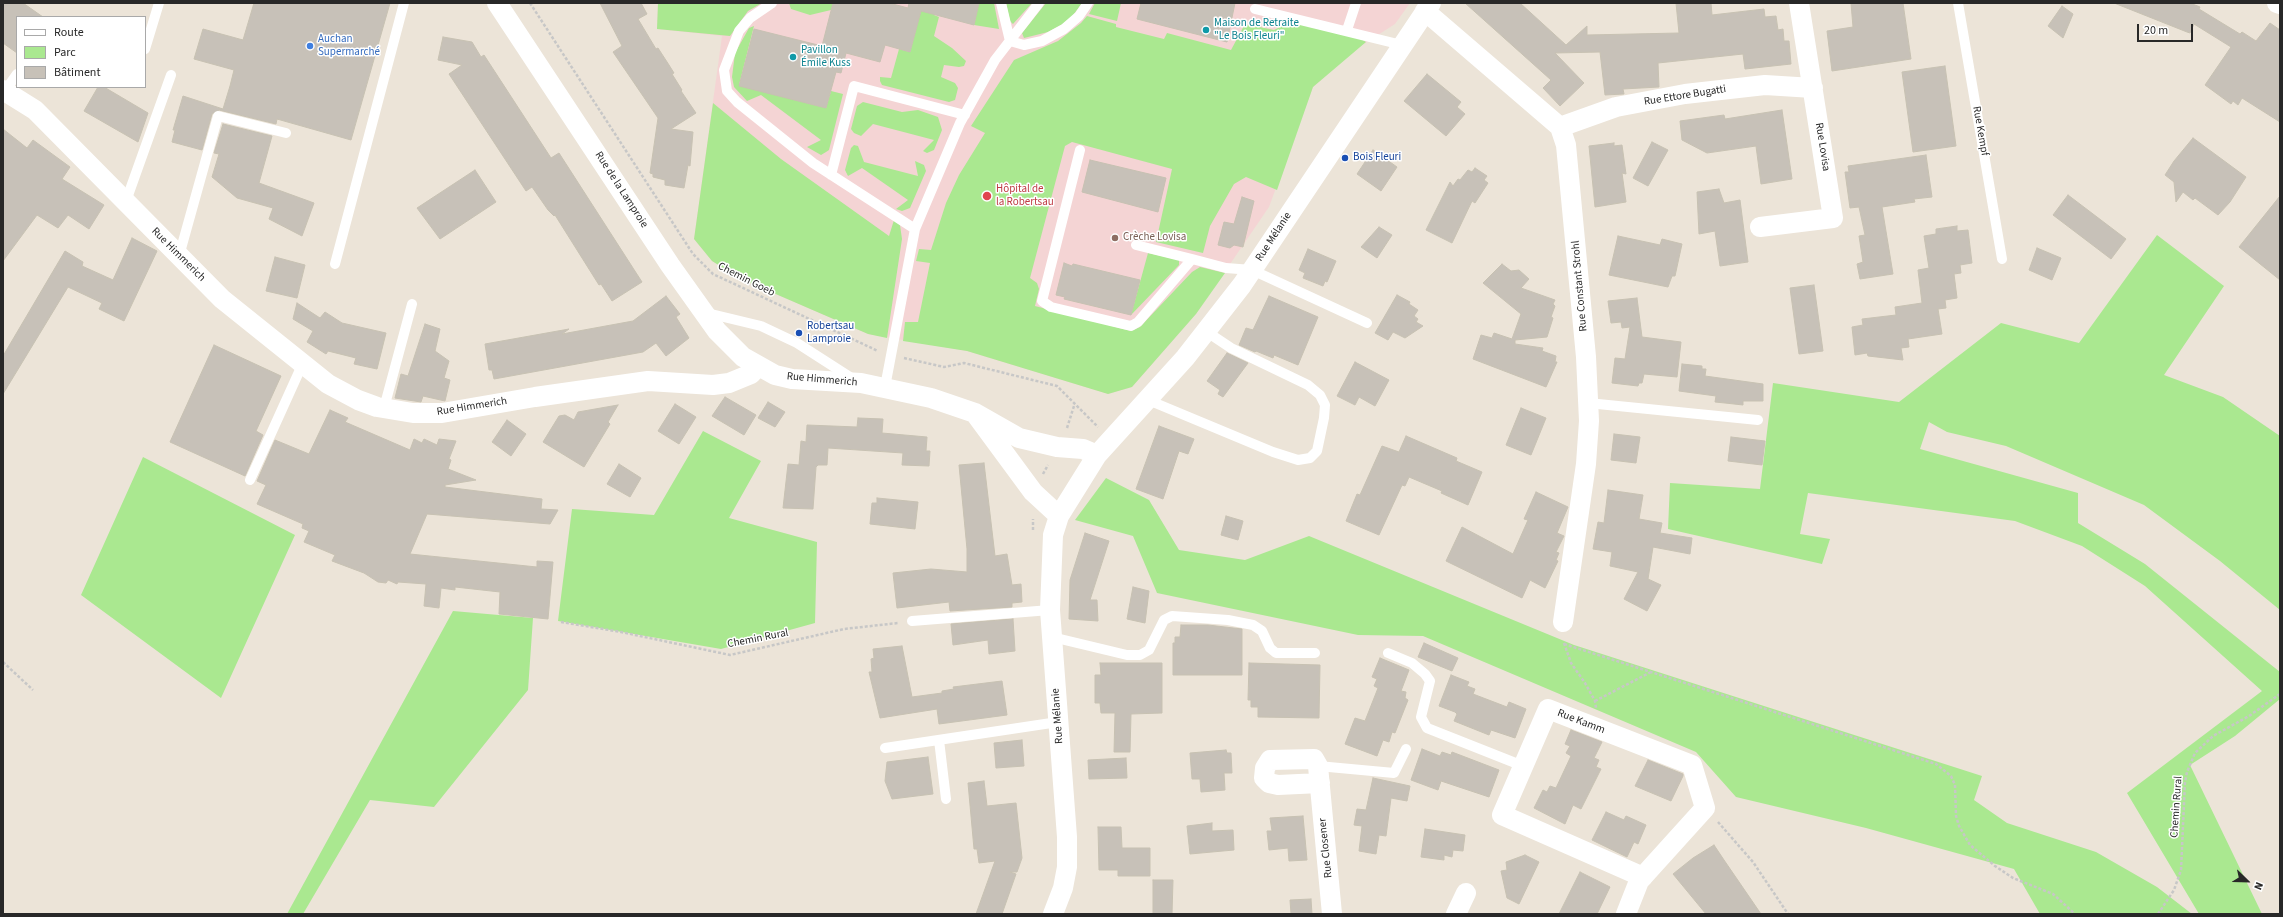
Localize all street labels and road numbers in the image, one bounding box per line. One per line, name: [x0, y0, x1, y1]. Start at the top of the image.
street label: Rue Ettore Bugatti: [1643, 83, 1727, 109]
street label: Rue Kempf: [1969, 105, 1991, 157]
street label: Rue Lovisa: [1812, 122, 1832, 172]
street label: Rue de la Lamproie: [591, 149, 651, 231]
street label: Rue Mélanie: [1253, 210, 1295, 264]
street label: Rue Himmerich: [148, 225, 208, 285]
street label: Rue Constant Strohl: [1569, 240, 1591, 332]
street label: Chemin Goeb: [715, 260, 777, 300]
street label: Rue Himmerich: [786, 370, 858, 390]
street label: Rue Himmerich: [436, 395, 508, 419]
street label: Chemin Rural: [726, 627, 790, 651]
street label: Rue Mélanie: [1049, 688, 1067, 744]
street label: Rue Kamm: [1555, 707, 1607, 737]
street label: Chemin Rural: [2168, 776, 2186, 838]
street label: Rue Closener: [1316, 817, 1336, 879]

